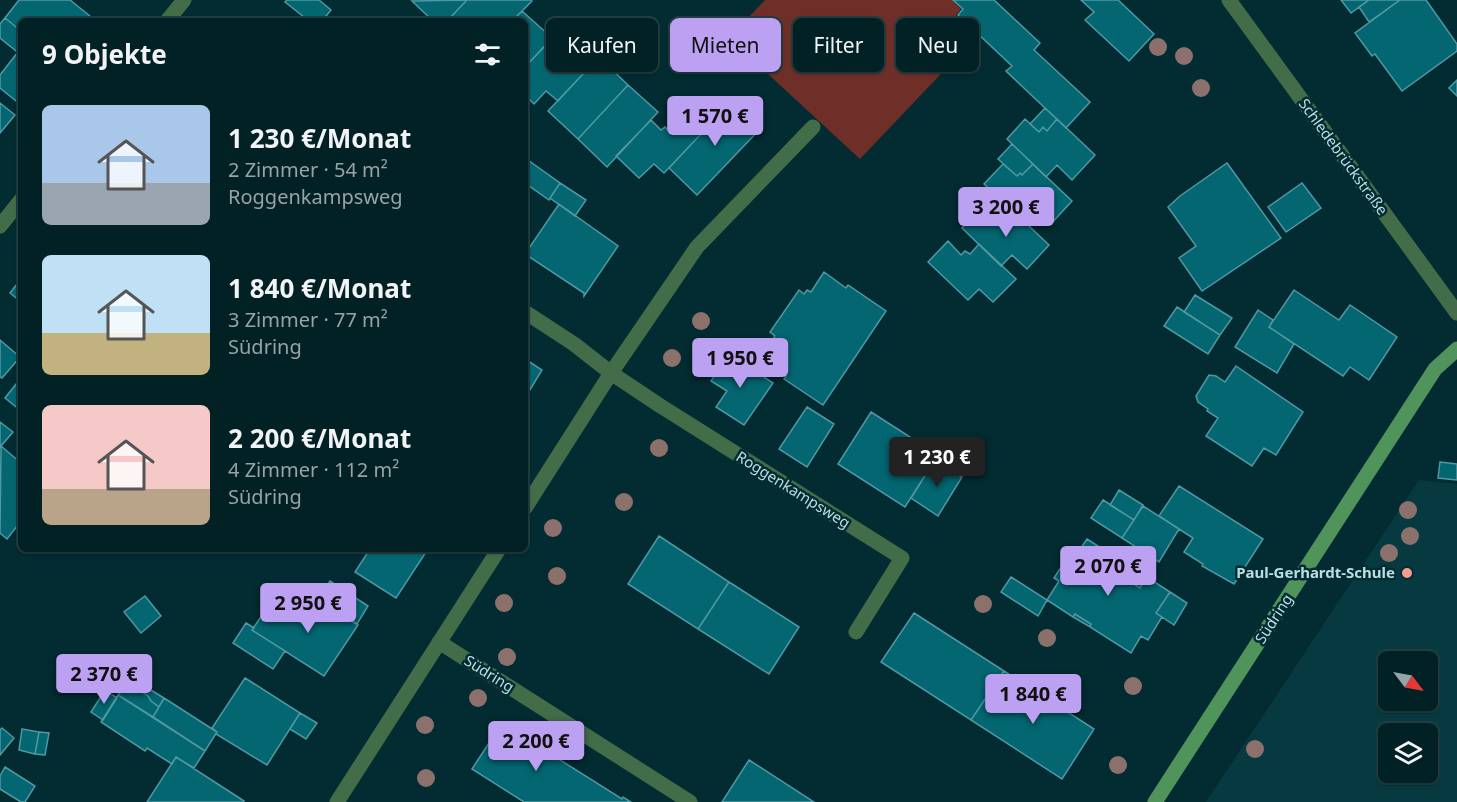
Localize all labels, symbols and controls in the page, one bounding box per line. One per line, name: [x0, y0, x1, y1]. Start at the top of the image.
chip: Kaufen: [546, 18, 658, 72]
chip: Mieten: [670, 18, 781, 72]
chip: Filter: [793, 18, 884, 72]
chip: Neu: [896, 18, 979, 72]
text: 9 Objekte: [42, 36, 167, 72]
icon: filters: [471, 38, 504, 71]
street label: Schledebrückstraße: [1295, 94, 1393, 219]
pin: 1 570 €: [660, 96, 770, 147]
text: 1 570 €: [681, 102, 749, 129]
text: 1 230 €/Monat: [228, 120, 411, 156]
icon: home: [90, 129, 162, 201]
text: 2 Zimmer · 54 m²: [228, 156, 388, 183]
text: Roggenkampsweg: [228, 183, 403, 210]
pin: 3 200 €: [951, 187, 1061, 238]
text: 3 200 €: [972, 193, 1040, 220]
text: 1 840 €/Monat: [228, 270, 411, 306]
icon: home: [90, 279, 162, 351]
text: 3 Zimmer · 77 m²: [228, 306, 388, 333]
text: Südring: [228, 333, 302, 360]
pin: 1 950 €: [685, 338, 795, 389]
text: 1 950 €: [706, 344, 774, 371]
text: 2 200 €/Monat: [228, 420, 411, 456]
icon: home: [90, 429, 162, 501]
pin: 1 230 €: [882, 437, 992, 488]
text: 1 230 €: [903, 443, 971, 470]
street label: Roggenkampsweg: [733, 446, 854, 532]
text: 4 Zimmer · 112 m²: [228, 456, 399, 483]
text: Südring: [228, 483, 302, 510]
pin: 2 070 €: [1053, 546, 1163, 597]
text: 2 070 €: [1074, 552, 1142, 579]
place label: Paul-Gerhardt-Schule: [1236, 562, 1395, 582]
marker: Paul-Gerhardt-Schule: [1400, 566, 1414, 580]
pin: 2 950 €: [253, 583, 363, 634]
text: 2 950 €: [274, 589, 342, 616]
street label: Südring: [1250, 590, 1297, 647]
street label: Südring: [461, 650, 518, 696]
north arrow: [1378, 651, 1438, 711]
map controls: [1378, 651, 1438, 783]
pin: 2 370 €: [49, 654, 159, 705]
text: 2 370 €: [70, 660, 138, 687]
pin: 1 840 €: [978, 674, 1088, 725]
text: 1 840 €: [999, 680, 1067, 707]
pin: 2 200 €: [481, 721, 591, 772]
button: layers: [1378, 723, 1438, 783]
text: 2 200 €: [502, 727, 570, 754]

